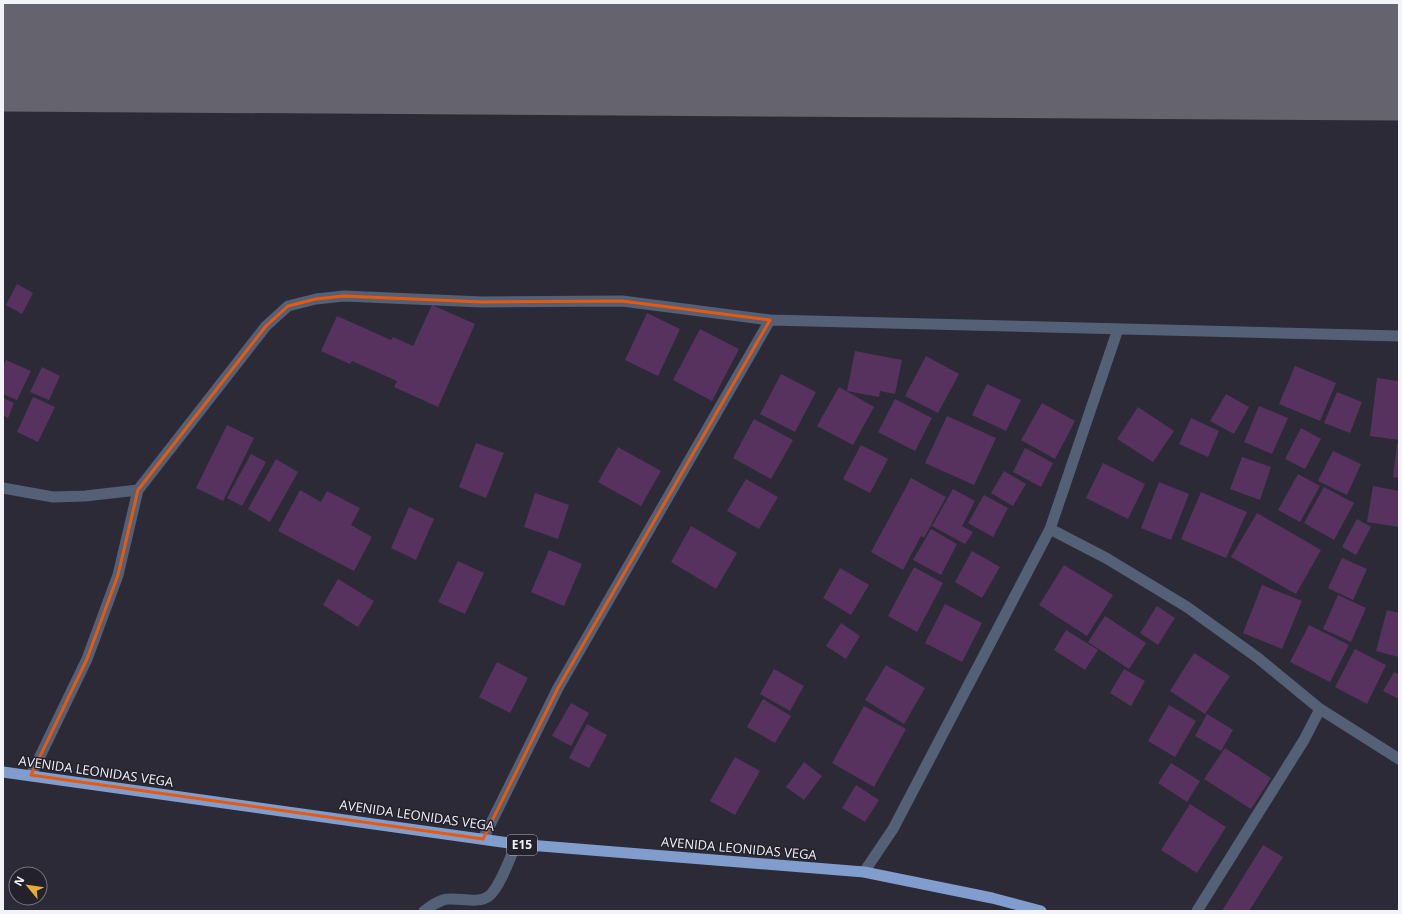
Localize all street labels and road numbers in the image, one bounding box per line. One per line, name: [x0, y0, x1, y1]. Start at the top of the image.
street label: AVENIDA LEONIDAS VEGA: [18, 751, 175, 791]
street label: AVENIDA LEONIDAS VEGA: [339, 795, 496, 835]
street label: AVENIDA LEONIDAS VEGA: [661, 832, 818, 864]
road number: E15: [507, 835, 537, 855]

